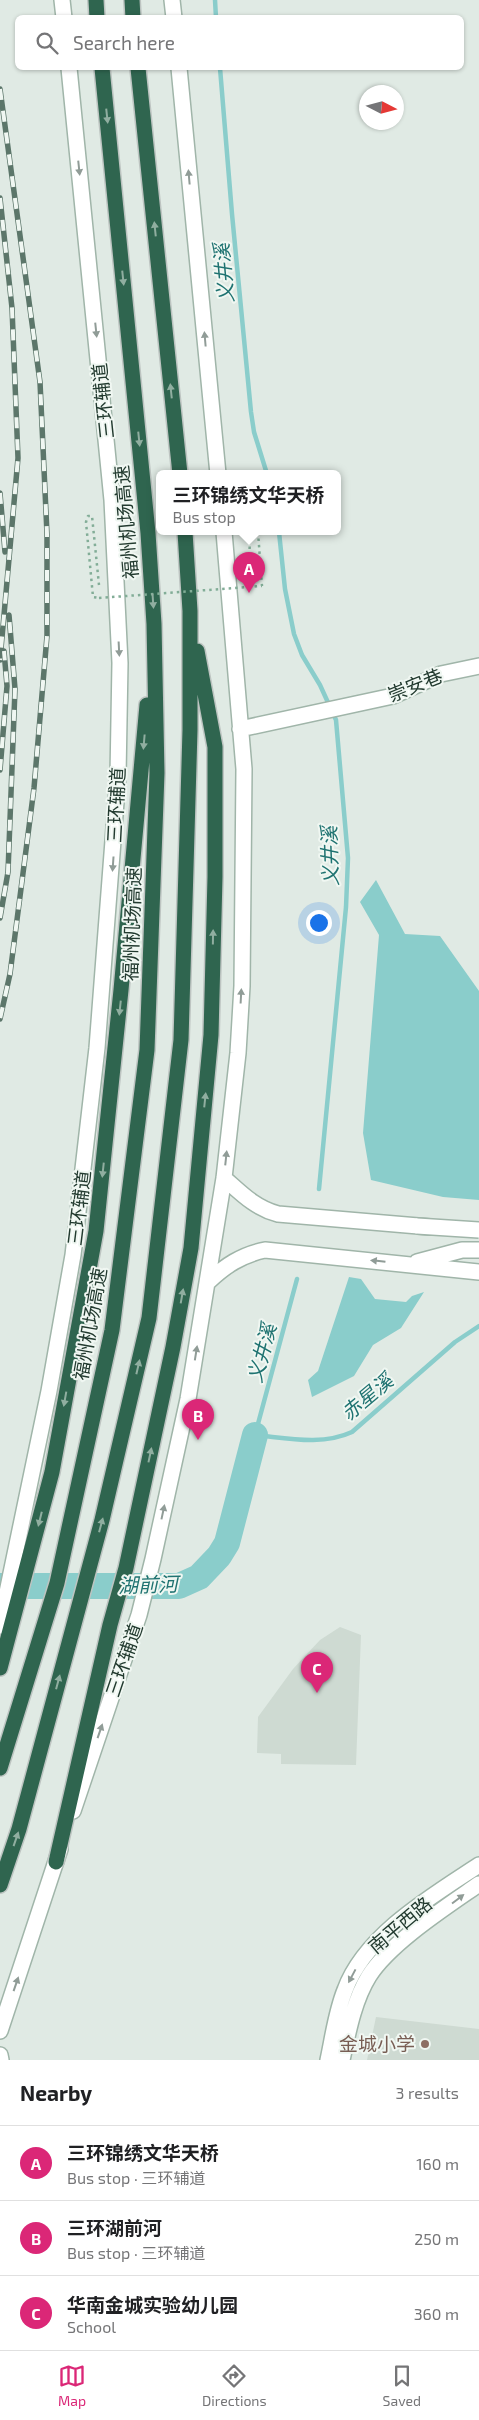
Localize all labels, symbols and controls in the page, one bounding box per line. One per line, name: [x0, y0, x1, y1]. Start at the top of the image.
search box: [15, 15, 464, 70]
icon: search: [33, 29, 61, 57]
text: Search here: [73, 31, 175, 54]
north arrow: [359, 85, 404, 130]
one-way arrow: [103, 108, 111, 124]
one-way arrow: [75, 161, 83, 177]
one-way arrow: [185, 169, 193, 185]
one-way arrow: [151, 221, 159, 237]
water label: 义井溪: [208, 240, 238, 304]
one-way arrow: [119, 270, 127, 286]
one-way arrow: [92, 322, 100, 338]
one-way arrow: [201, 330, 209, 346]
street label: 三环辅道: [87, 362, 118, 440]
one-way arrow: [167, 383, 175, 399]
one-way arrow: [135, 432, 143, 448]
street label: 福州机场高速: [109, 464, 142, 580]
popup: [156, 470, 341, 535]
text: 三环锦绣文华天桥: [172, 483, 325, 506]
text: Bus stop: [172, 507, 236, 526]
pin: A: [233, 552, 265, 593]
one-way arrow: [149, 594, 157, 610]
one-way arrow: [116, 641, 124, 657]
street label: 崇安巷: [384, 663, 446, 706]
one-way arrow: [140, 734, 148, 750]
street label: 三环辅道: [102, 766, 129, 844]
water label: 义井溪: [316, 824, 342, 886]
one-way arrow: [108, 856, 116, 872]
street label: 福州机场高速: [118, 867, 145, 981]
your location: [306, 910, 332, 936]
one-way arrow: [210, 929, 218, 945]
one-way arrow: [238, 988, 246, 1004]
one-way arrow: [115, 1001, 123, 1017]
one-way arrow: [201, 1091, 209, 1107]
one-way arrow: [222, 1149, 230, 1165]
one-way arrow: [98, 1162, 106, 1178]
street label: 三环辅道: [62, 1169, 95, 1247]
one-way arrow: [370, 1257, 386, 1265]
street label: 福州机场高速: [68, 1266, 111, 1382]
one-way arrow: [179, 1287, 187, 1303]
water label: 义井溪: [242, 1319, 281, 1385]
one-way arrow: [192, 1344, 200, 1360]
one-way arrow: [134, 1360, 142, 1375]
water label: 赤星溪: [336, 1366, 399, 1425]
one-way arrow: [61, 1392, 69, 1408]
pin: B: [182, 1399, 214, 1440]
one-way arrow: [146, 1447, 154, 1462]
one-way arrow: [159, 1504, 167, 1519]
one-way arrow: [36, 1512, 44, 1527]
one-way arrow: [97, 1518, 105, 1533]
water label: 湖前河: [118, 1571, 182, 1597]
street label: 三环辅道: [100, 1620, 147, 1700]
pin: C: [301, 1652, 333, 1693]
one-way arrow: [55, 1675, 63, 1690]
one-way arrow: [97, 1723, 104, 1738]
one-way arrow: [12, 1831, 20, 1846]
street label: 南平西路: [363, 1891, 436, 1958]
one-way arrow: [451, 1894, 464, 1905]
one-way arrow: [347, 1969, 356, 1983]
one-way arrow: [12, 1977, 20, 1992]
place label: 金城小学: [339, 2032, 415, 2055]
marker: 金城小学: [419, 2038, 431, 2050]
text: Nearby: [20, 2080, 92, 2105]
text: 3 results: [396, 2083, 459, 2102]
text: 三环锦绣文华天桥: [67, 2141, 219, 2164]
text: A: [31, 2154, 41, 2173]
text: 160 m: [416, 2154, 459, 2173]
text: Bus stop · 三环辅道: [67, 2168, 205, 2187]
text: 三环湖前河: [67, 2216, 162, 2239]
text: B: [31, 2229, 41, 2248]
text: 250 m: [414, 2229, 459, 2248]
text: Bus stop · 三环辅道: [67, 2243, 205, 2262]
text: 华南金城实验幼儿园: [67, 2293, 238, 2316]
text: C: [31, 2304, 41, 2323]
text: 360 m: [414, 2304, 459, 2323]
text: School: [67, 2317, 116, 2336]
tab: Map: [58, 2362, 86, 2409]
tab: Directions: [202, 2362, 267, 2409]
tab: Saved: [383, 2362, 421, 2409]

